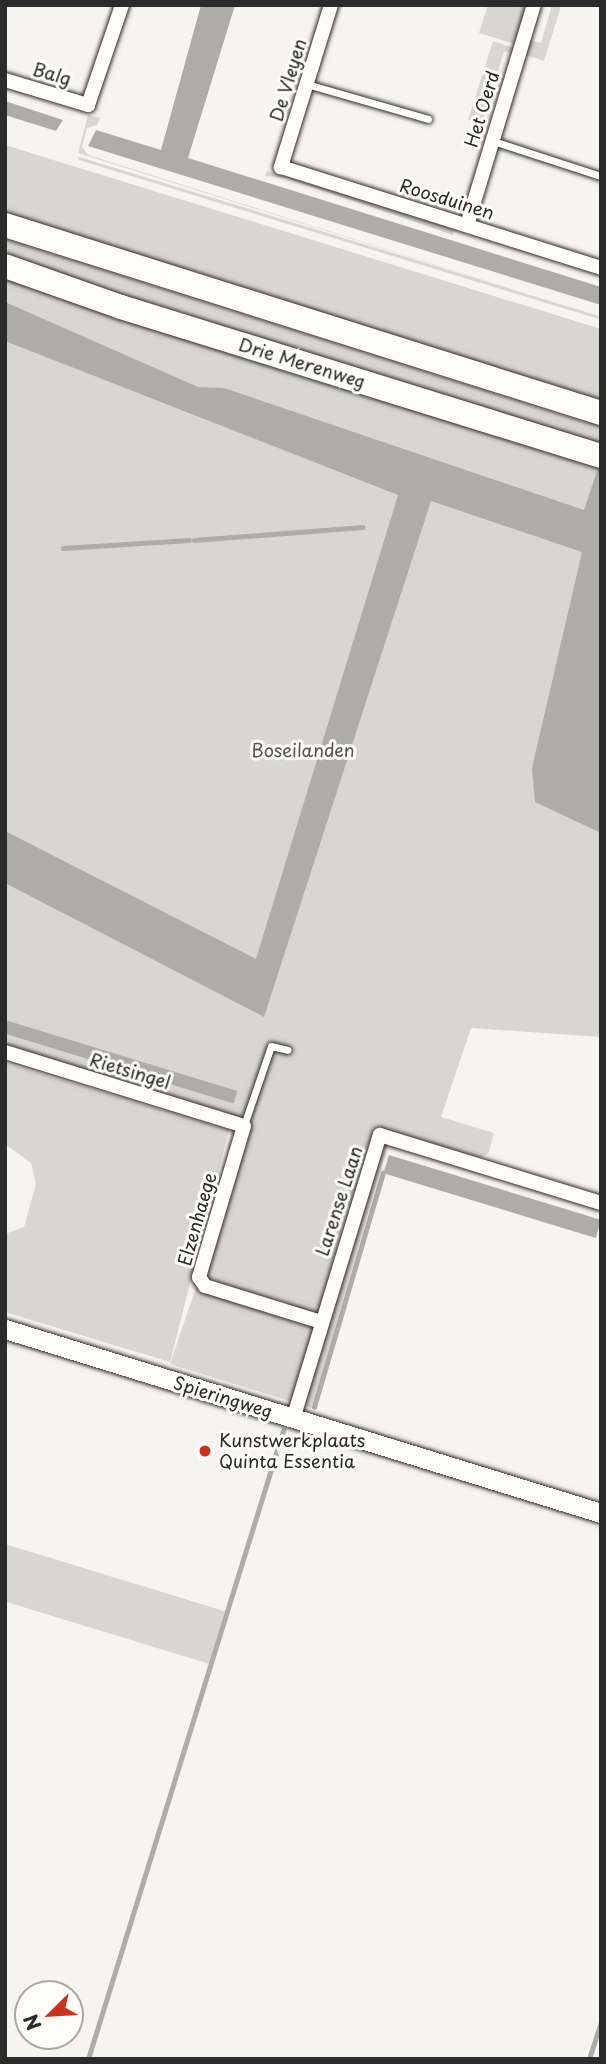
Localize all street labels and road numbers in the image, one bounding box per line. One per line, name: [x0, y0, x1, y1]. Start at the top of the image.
street label: De Vleyen: [265, 36, 311, 124]
street label: Balg: [30, 58, 74, 90]
street label: Het Oerd: [460, 68, 504, 150]
street label: Roosduinen: [397, 174, 497, 224]
street label: Drie Merenweg: [236, 333, 368, 393]
street label: Rietsingel: [87, 1049, 173, 1093]
street label: Larense Laan: [311, 1143, 367, 1259]
street label: Elzenhaege: [173, 1170, 221, 1268]
street label: Spieringweg: [171, 1372, 275, 1422]

